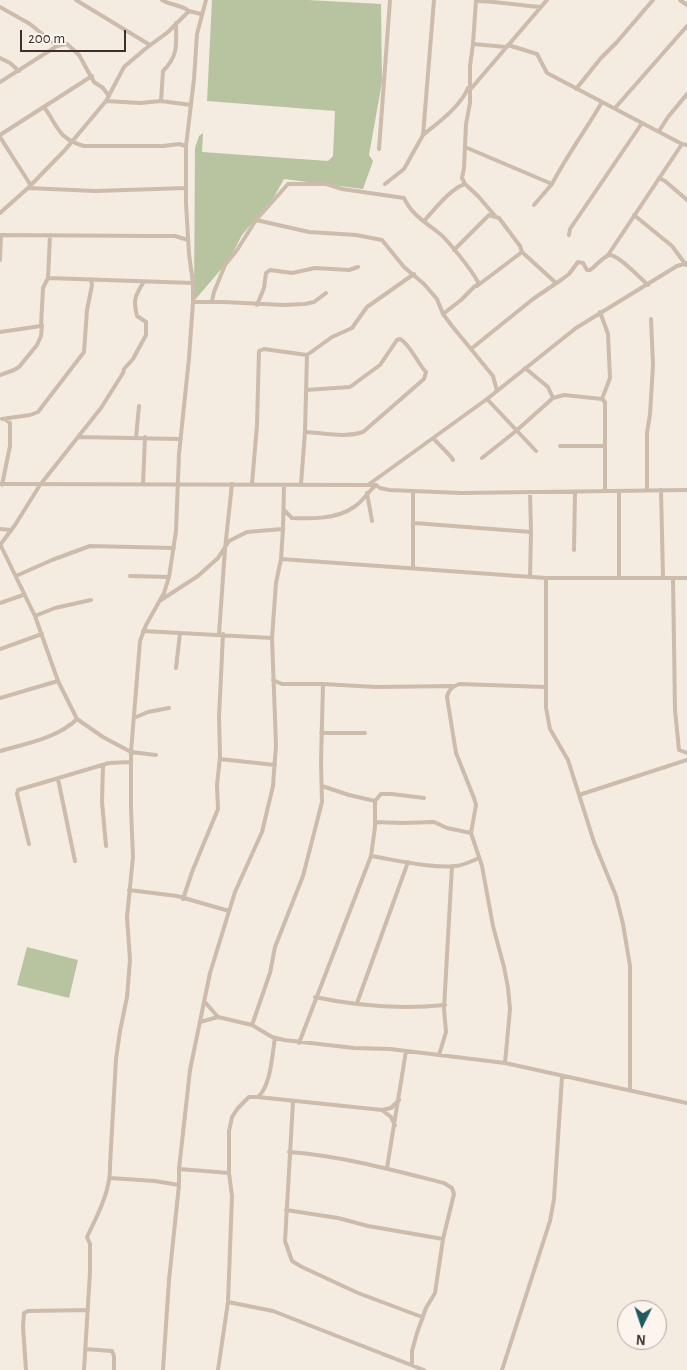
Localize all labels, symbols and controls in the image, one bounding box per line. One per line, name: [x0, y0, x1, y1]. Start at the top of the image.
scale bar: [22, 20, 129, 52]
text: 200 m: [28, 31, 65, 46]
north arrow: [617, 1300, 667, 1350]
text: N: [636, 1332, 646, 1346]

